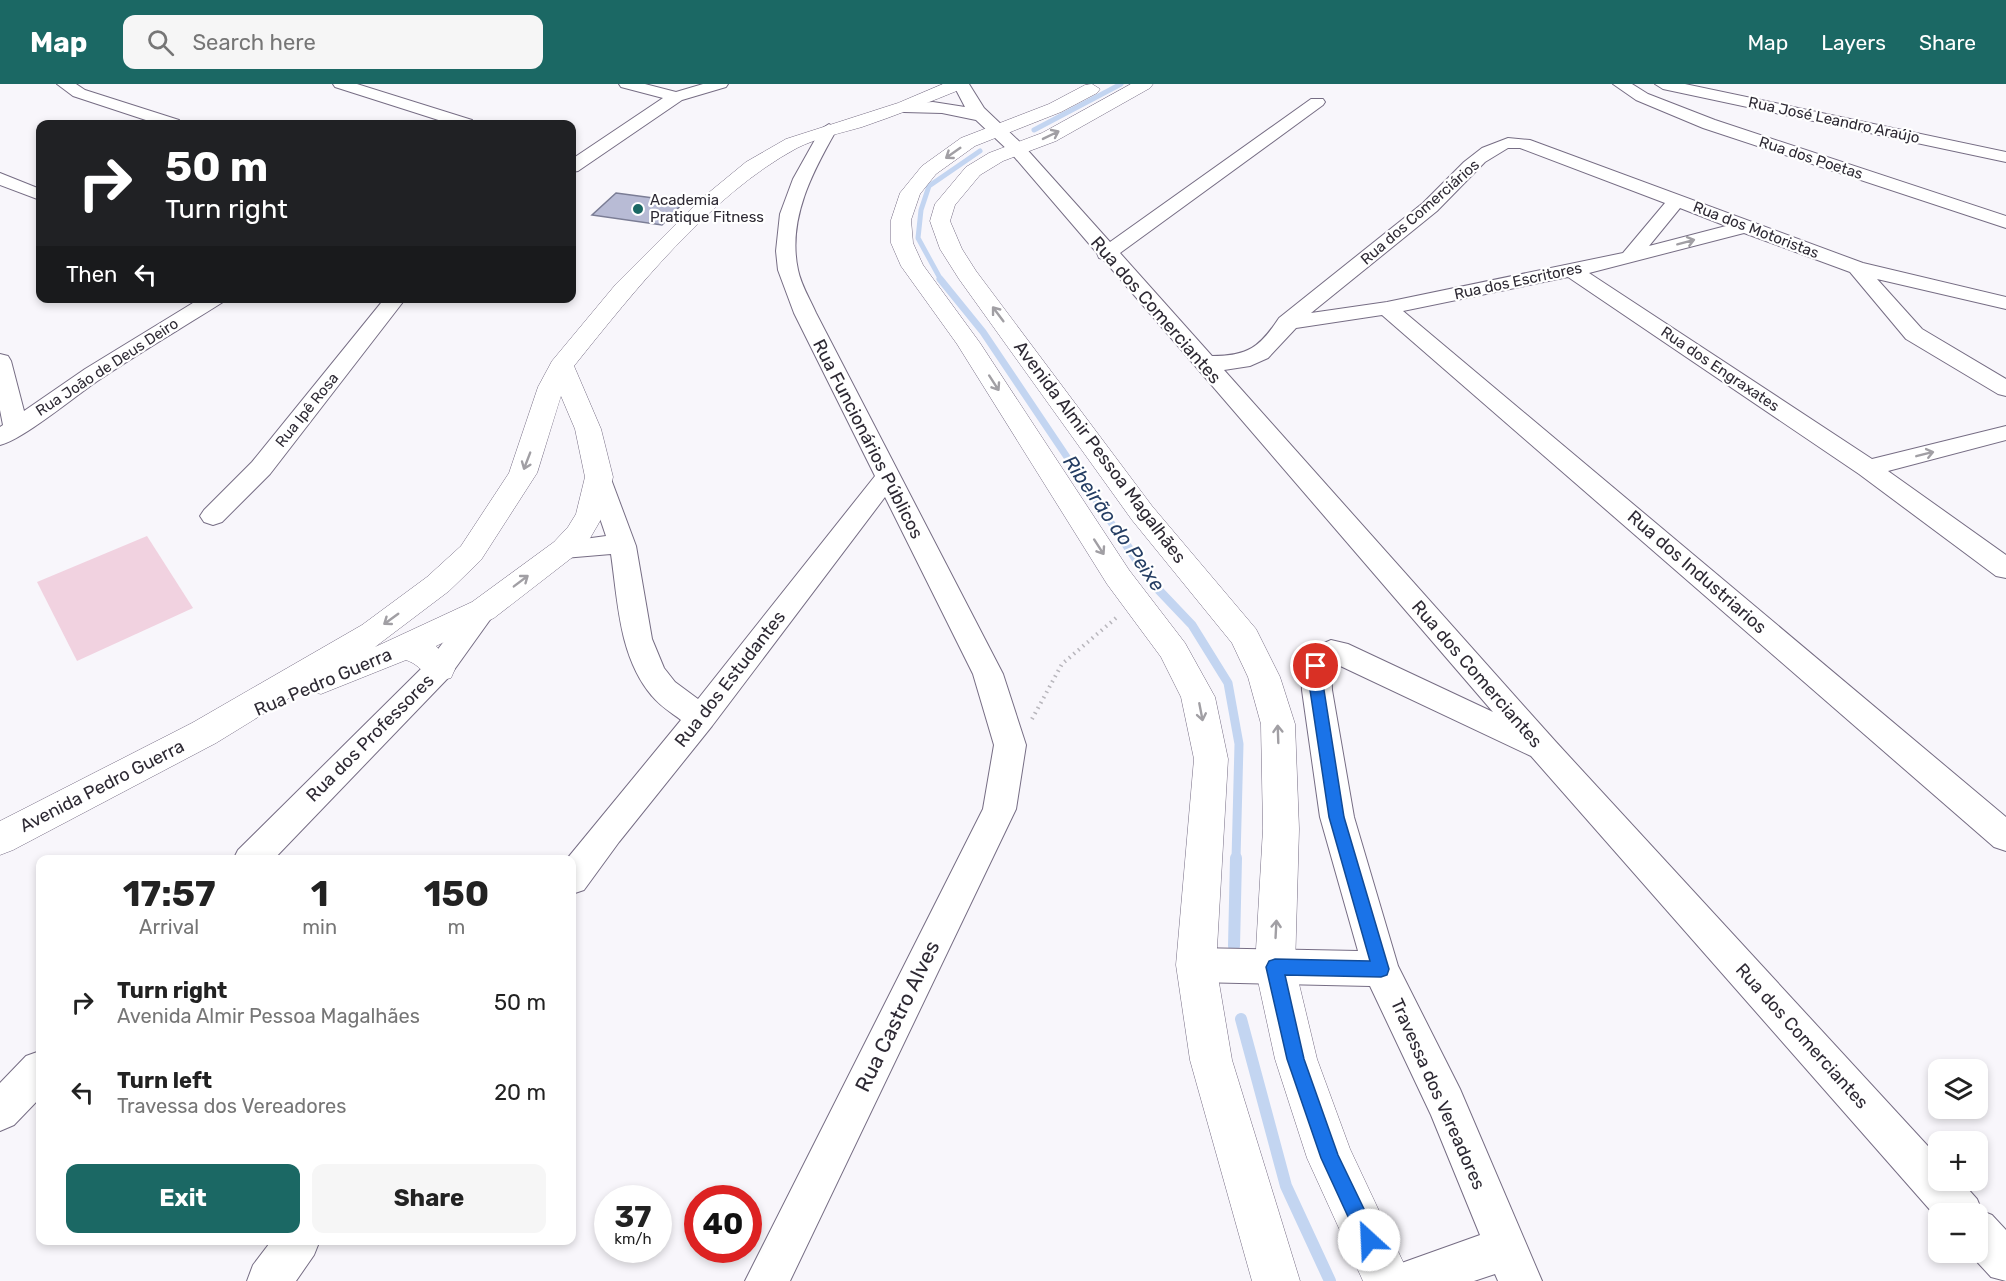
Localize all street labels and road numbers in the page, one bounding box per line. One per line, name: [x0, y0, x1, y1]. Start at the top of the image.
street label: Rua José Leandro Araújo: [1747, 93, 1921, 147]
street label: Rua dos Poetas: [1757, 133, 1865, 183]
street label: Rua dos Comerciários: [1357, 155, 1483, 268]
street label: Rua dos Motoristas: [1691, 198, 1822, 262]
street label: Rua dos Comerciantes: [1086, 232, 1226, 388]
street label: Rua dos Escritores: [1452, 259, 1584, 303]
street label: Rua João de Deus Deiro: [32, 314, 182, 420]
street label: Rua dos Engraxates: [1657, 323, 1783, 415]
street label: Rua Funcionários Públicos: [808, 336, 928, 542]
street label: Avenida Almir Pessoa Magalhães: [1009, 336, 1191, 568]
street label: Rua Ipê Rosa: [272, 369, 342, 451]
street label: Rua dos Industriarios: [1623, 506, 1771, 638]
street label: Rua dos Comerciantes: [1407, 596, 1547, 752]
street label: Rua dos Estudantes: [670, 606, 790, 752]
street label: Rua Pedro Guerra: [251, 643, 395, 721]
street label: Rua dos Professores: [302, 670, 438, 806]
street label: Avenida Pedro Guerra: [16, 735, 188, 837]
street label: Rua Castro Alves: [850, 936, 944, 1096]
street label: Rua dos Comerciantes: [1731, 959, 1873, 1113]
street label: Travessa dos Vereadores: [1386, 995, 1490, 1193]

